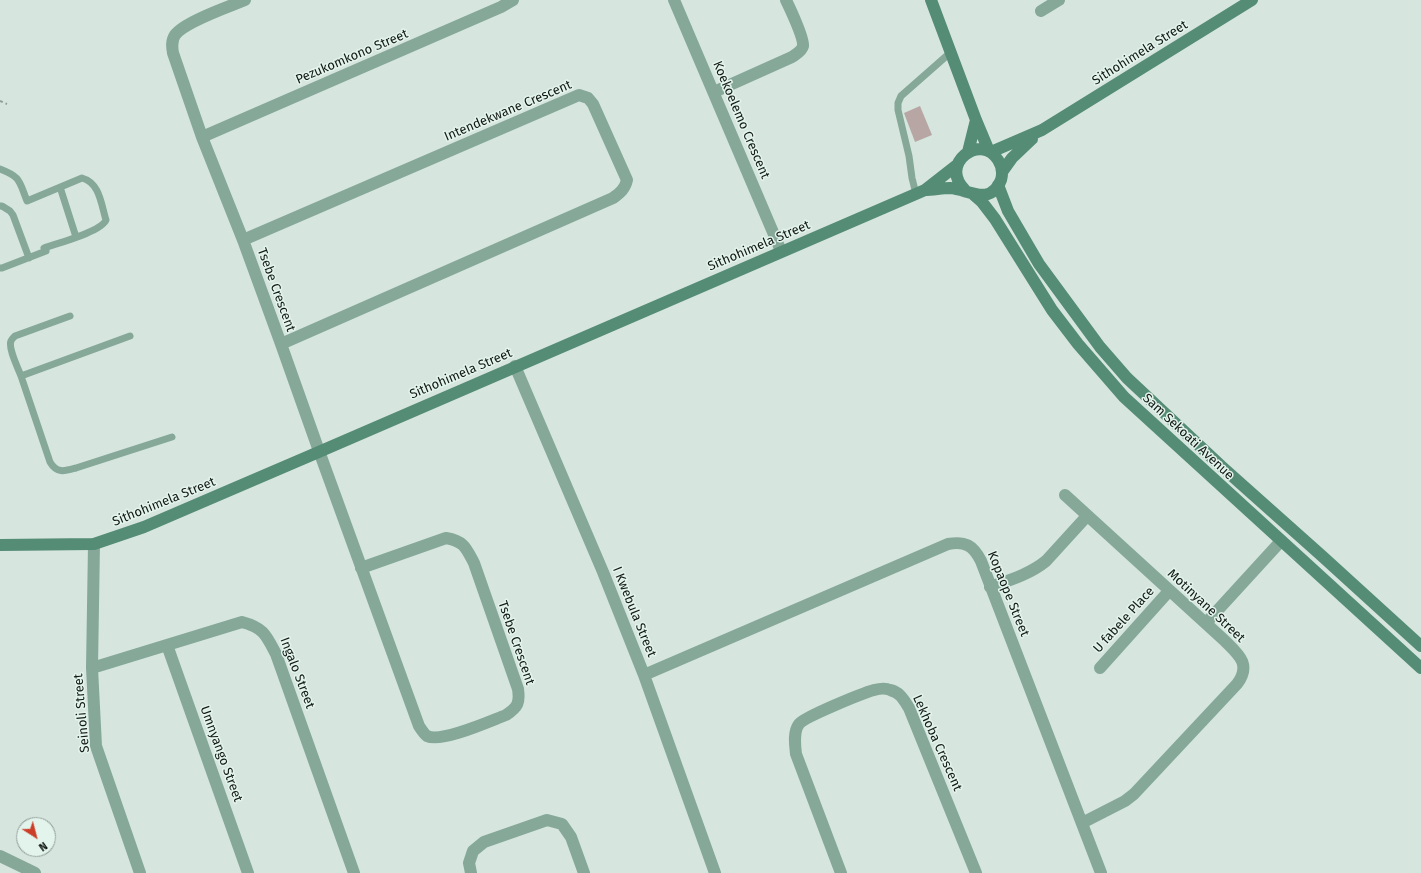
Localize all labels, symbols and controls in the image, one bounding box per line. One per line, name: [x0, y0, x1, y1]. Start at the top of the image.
street label: Sithohimela Street: [1089, 17, 1191, 89]
street label: Pezukomkono Street: [293, 26, 411, 88]
street label: Koekoelemo Crescent: [709, 59, 773, 181]
street label: Intendekwane Crescent: [442, 77, 574, 145]
street label: Sithohimela Street: [705, 217, 813, 275]
street label: Tsebe Crescent: [254, 246, 298, 334]
street label: Sithohimela Street: [407, 345, 515, 403]
street label: Sam Sekoati Avenue: [1139, 391, 1237, 483]
street label: Sithohimela Street: [110, 474, 218, 530]
street label: Kopaope Street: [984, 549, 1032, 639]
street label: I Kwebula Street: [609, 565, 659, 659]
street label: Motinyane Street: [1164, 566, 1248, 646]
street label: U fabele Place: [1090, 584, 1158, 656]
street label: Tsebe Crescent: [494, 599, 538, 687]
street label: Ingalo Street: [276, 635, 318, 711]
street label: Seinoli Street: [71, 673, 93, 753]
street label: Lekhoba Crescent: [909, 693, 965, 793]
street label: Umnyango Street: [196, 704, 246, 804]
north arrow: [16, 817, 56, 857]
text: N: [36, 839, 50, 854]

